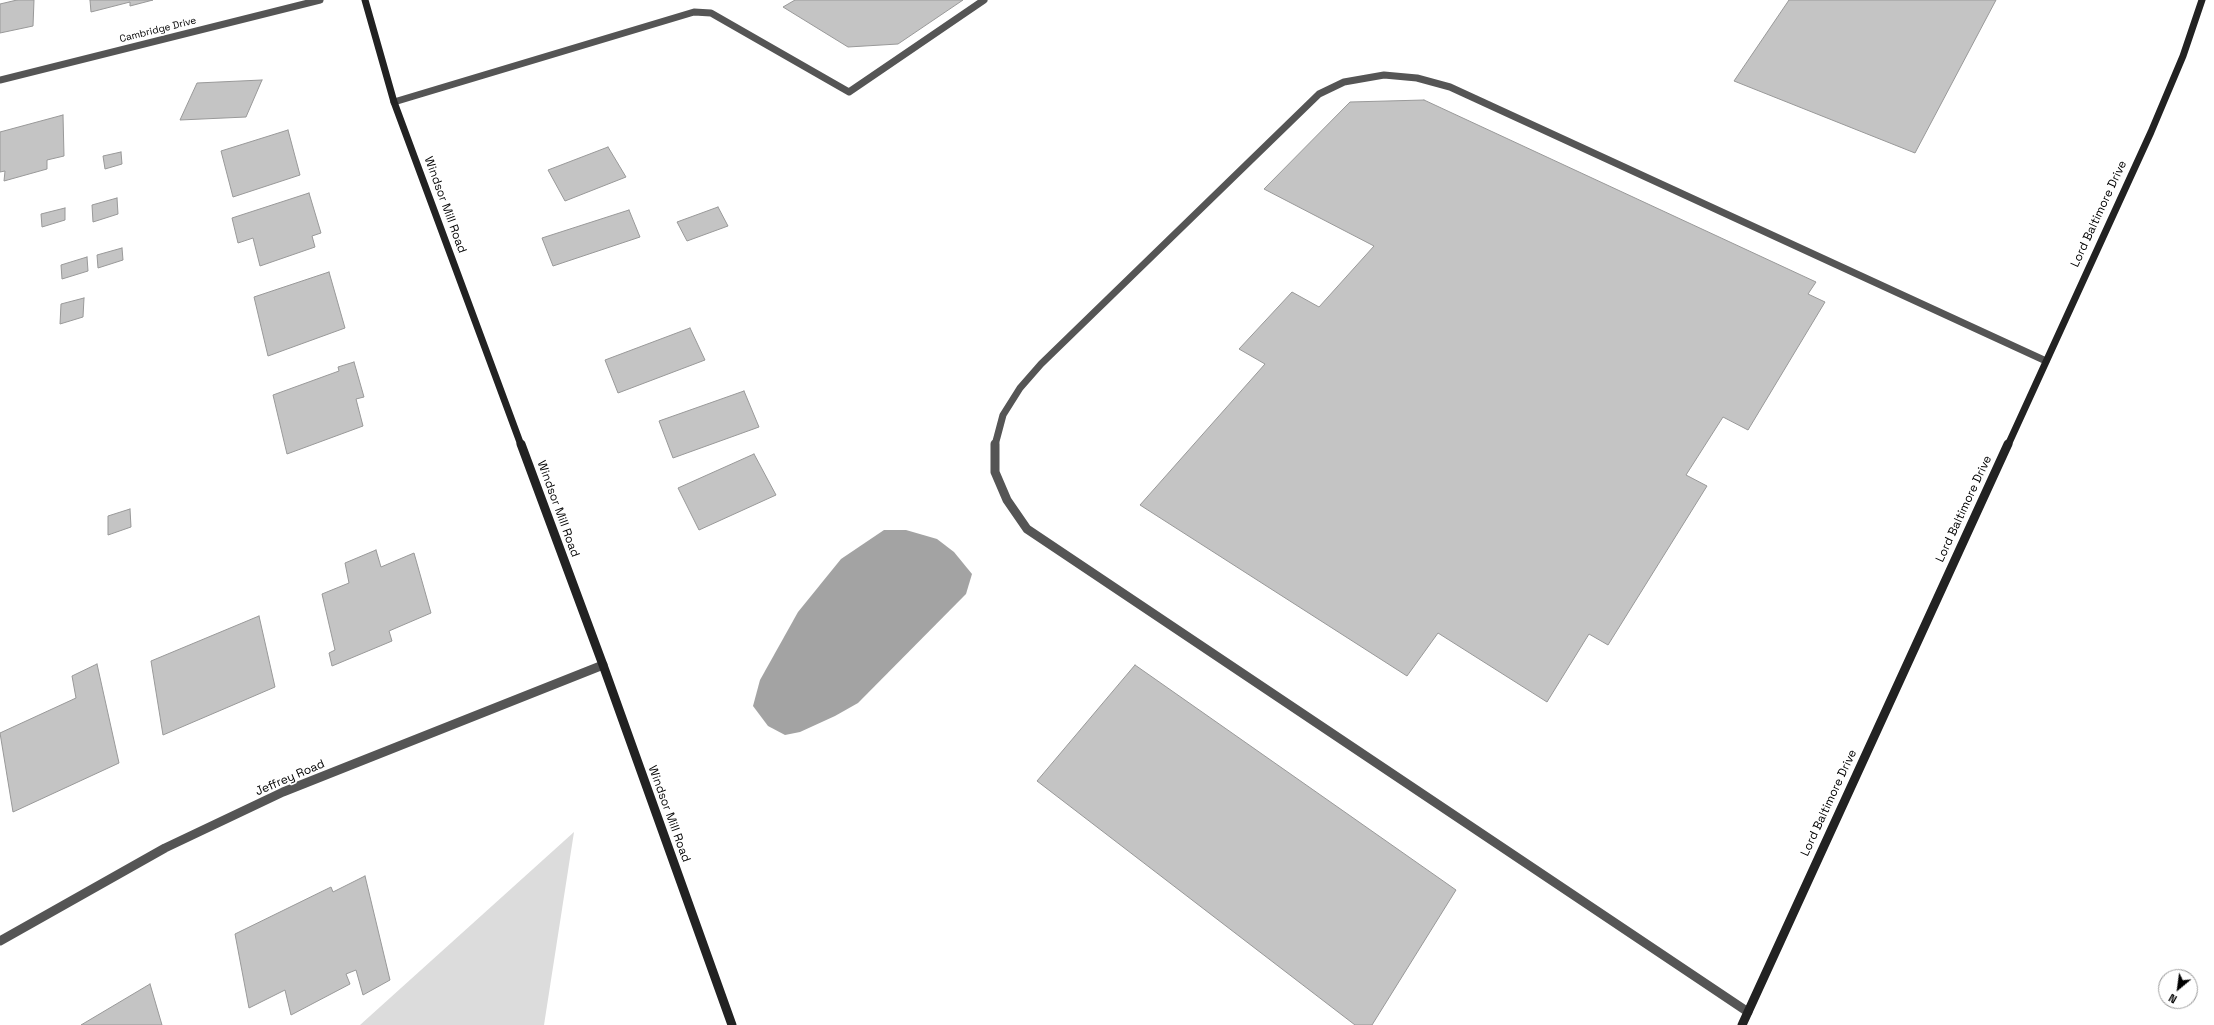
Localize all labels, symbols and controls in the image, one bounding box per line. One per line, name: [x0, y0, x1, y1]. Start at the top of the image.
street label: Cambridge Drive: [118, 15, 198, 45]
street label: Windsor Mill Road: [421, 155, 469, 255]
street label: Lord Baltimore Drive: [2068, 158, 2130, 270]
street label: Lord Baltimore Drive: [1933, 453, 1995, 565]
street label: Windsor Mill Road: [534, 459, 582, 559]
street label: Lord Baltimore Drive: [1798, 747, 1860, 859]
street label: Jeffrey Road: [253, 757, 327, 799]
street label: Windsor Mill Road: [645, 764, 693, 864]
north arrow: [2158, 969, 2198, 1009]
text: N: [2166, 991, 2179, 1007]

